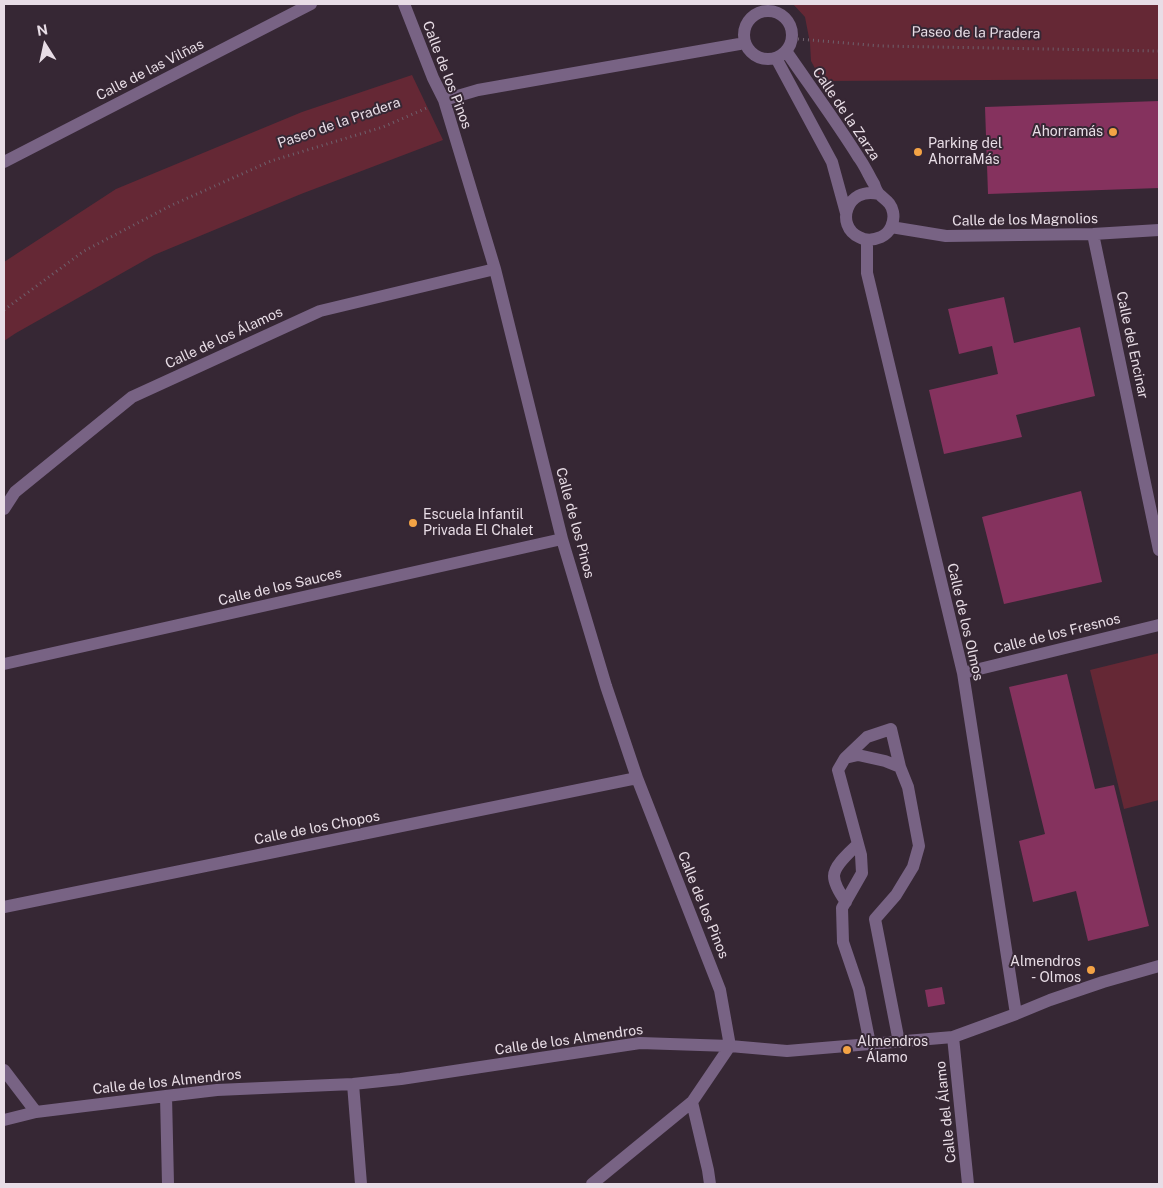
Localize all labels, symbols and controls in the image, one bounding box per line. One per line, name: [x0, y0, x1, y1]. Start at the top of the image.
street label: Calle de los Pinos: [419, 19, 475, 131]
north arrow: [20, 20, 70, 70]
text: N: [36, 21, 49, 39]
street label: Paseo de la Pradera: [911, 23, 1041, 43]
street label: Calle de las Vilñas: [93, 36, 207, 104]
street label: Calle de la Zarza: [809, 64, 883, 164]
street label: Paseo de la Pradera: [275, 94, 403, 152]
place label: Ahorramás: [1032, 124, 1103, 140]
marker: Ahorramás: [1107, 126, 1119, 138]
place label: Parking del AhorraMás: [928, 136, 1002, 168]
marker: Parking del AhorraMás: [912, 146, 924, 158]
street label: Calle de los Magnolios: [952, 210, 1098, 230]
street label: Calle del Encinar: [1112, 290, 1152, 400]
street label: Calle de los Álamos: [163, 303, 285, 373]
street label: Calle de los Pinos: [552, 466, 598, 580]
place label: Escuela Infantil Privada El Chalet: [423, 507, 534, 540]
marker: Escuela Infantil Privada El Chalet: [407, 517, 419, 529]
street label: Calle de los Olmos: [943, 562, 987, 682]
street label: Calle de los Sauces: [217, 565, 343, 609]
street label: Calle de los Fresnos: [992, 610, 1122, 658]
street label: Calle de los Chopos: [253, 808, 381, 848]
street label: Calle de los Pinos: [674, 849, 732, 961]
place label: Almendros - Olmos: [1010, 954, 1081, 986]
marker: Almendros - Olmos: [1085, 964, 1097, 976]
street label: Calle de los Almendros: [494, 1021, 644, 1059]
place label: Almendros - Álamo: [857, 1034, 928, 1066]
marker: Almendros - Álamo: [841, 1044, 853, 1056]
street label: Calle del Álamo: [932, 1060, 960, 1164]
street label: Calle de los Almendros: [92, 1066, 242, 1098]

